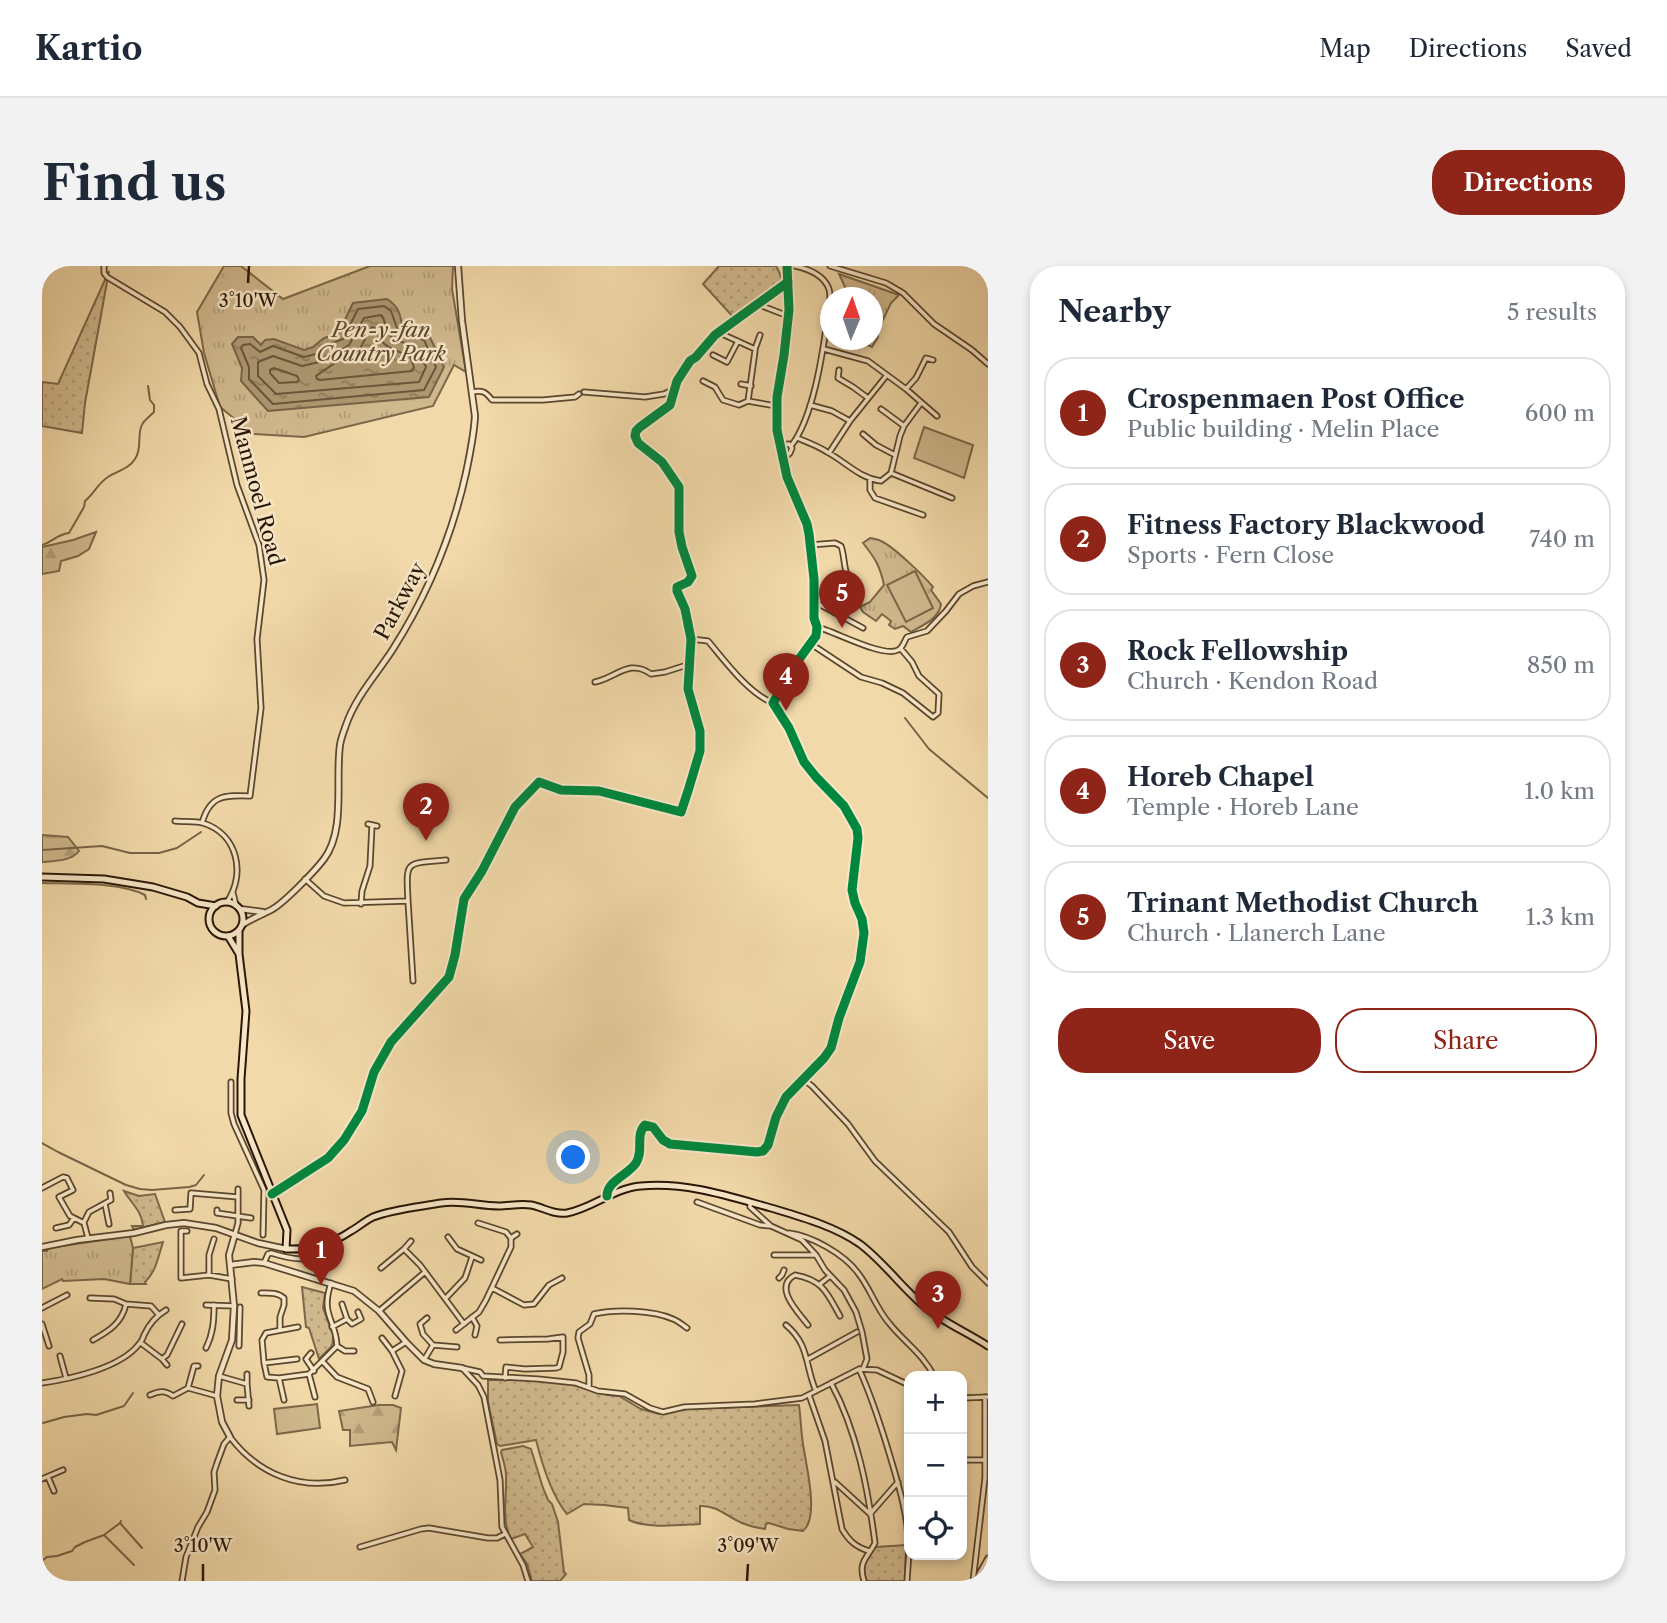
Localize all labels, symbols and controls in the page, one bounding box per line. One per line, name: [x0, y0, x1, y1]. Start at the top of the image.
text: Kartio: [35, 28, 143, 69]
text: Map: [1319, 34, 1371, 63]
text: Directions: [1409, 34, 1527, 63]
text: Saved: [1565, 34, 1632, 63]
button: Directions: [1432, 150, 1625, 215]
text: Find us: [42, 152, 226, 213]
north arrow: [820, 287, 883, 350]
text: 3°10'W: [219, 290, 279, 312]
text: Nearby: [1058, 293, 1171, 330]
text: 5 results: [1507, 298, 1597, 326]
park label: Pen-y-fan Country Park: [316, 317, 446, 366]
text: Crospenmaen Post Office: [1127, 383, 1464, 415]
text: 1: [1078, 399, 1088, 427]
text: 600 m: [1525, 399, 1595, 427]
street label: Manmoel Road: [226, 414, 289, 568]
text: Public building · Melin Place: [1127, 415, 1439, 443]
text: Fitness Factory Blackwood: [1127, 509, 1485, 541]
text: 2: [1076, 525, 1090, 553]
text: 740 m: [1529, 525, 1595, 553]
text: Sports · Fern Close: [1127, 541, 1334, 569]
street label: Parkway: [369, 557, 430, 644]
pin: 5: [819, 570, 865, 628]
text: Rock Fellowship: [1127, 635, 1348, 667]
text: 3: [1077, 651, 1090, 679]
text: 850 m: [1527, 651, 1595, 679]
pin: 4: [763, 653, 809, 711]
text: Church · Kendon Road: [1127, 667, 1378, 695]
text: Horeb Chapel: [1127, 761, 1314, 793]
text: 4: [1076, 777, 1090, 805]
text: 1.0 km: [1524, 777, 1595, 805]
pin: 2: [403, 783, 449, 841]
text: Temple · Horeb Lane: [1127, 793, 1359, 821]
text: Trinant Methodist Church: [1127, 887, 1478, 919]
text: 5: [1077, 903, 1089, 931]
text: 1.3 km: [1526, 903, 1595, 931]
text: Church · Llanerch Lane: [1127, 919, 1386, 947]
button: Save: [1058, 1008, 1321, 1073]
button: Share: [1335, 1008, 1597, 1073]
your location: [556, 1140, 590, 1174]
pin: 1: [298, 1227, 344, 1285]
pin: 3: [915, 1271, 961, 1329]
map controls: [904, 1371, 967, 1560]
button: +: [904, 1371, 967, 1434]
button: −: [904, 1434, 967, 1497]
button: locate: [904, 1497, 967, 1560]
text: 3°10'W: [174, 1535, 234, 1557]
text: 3°09'W: [717, 1535, 780, 1557]

